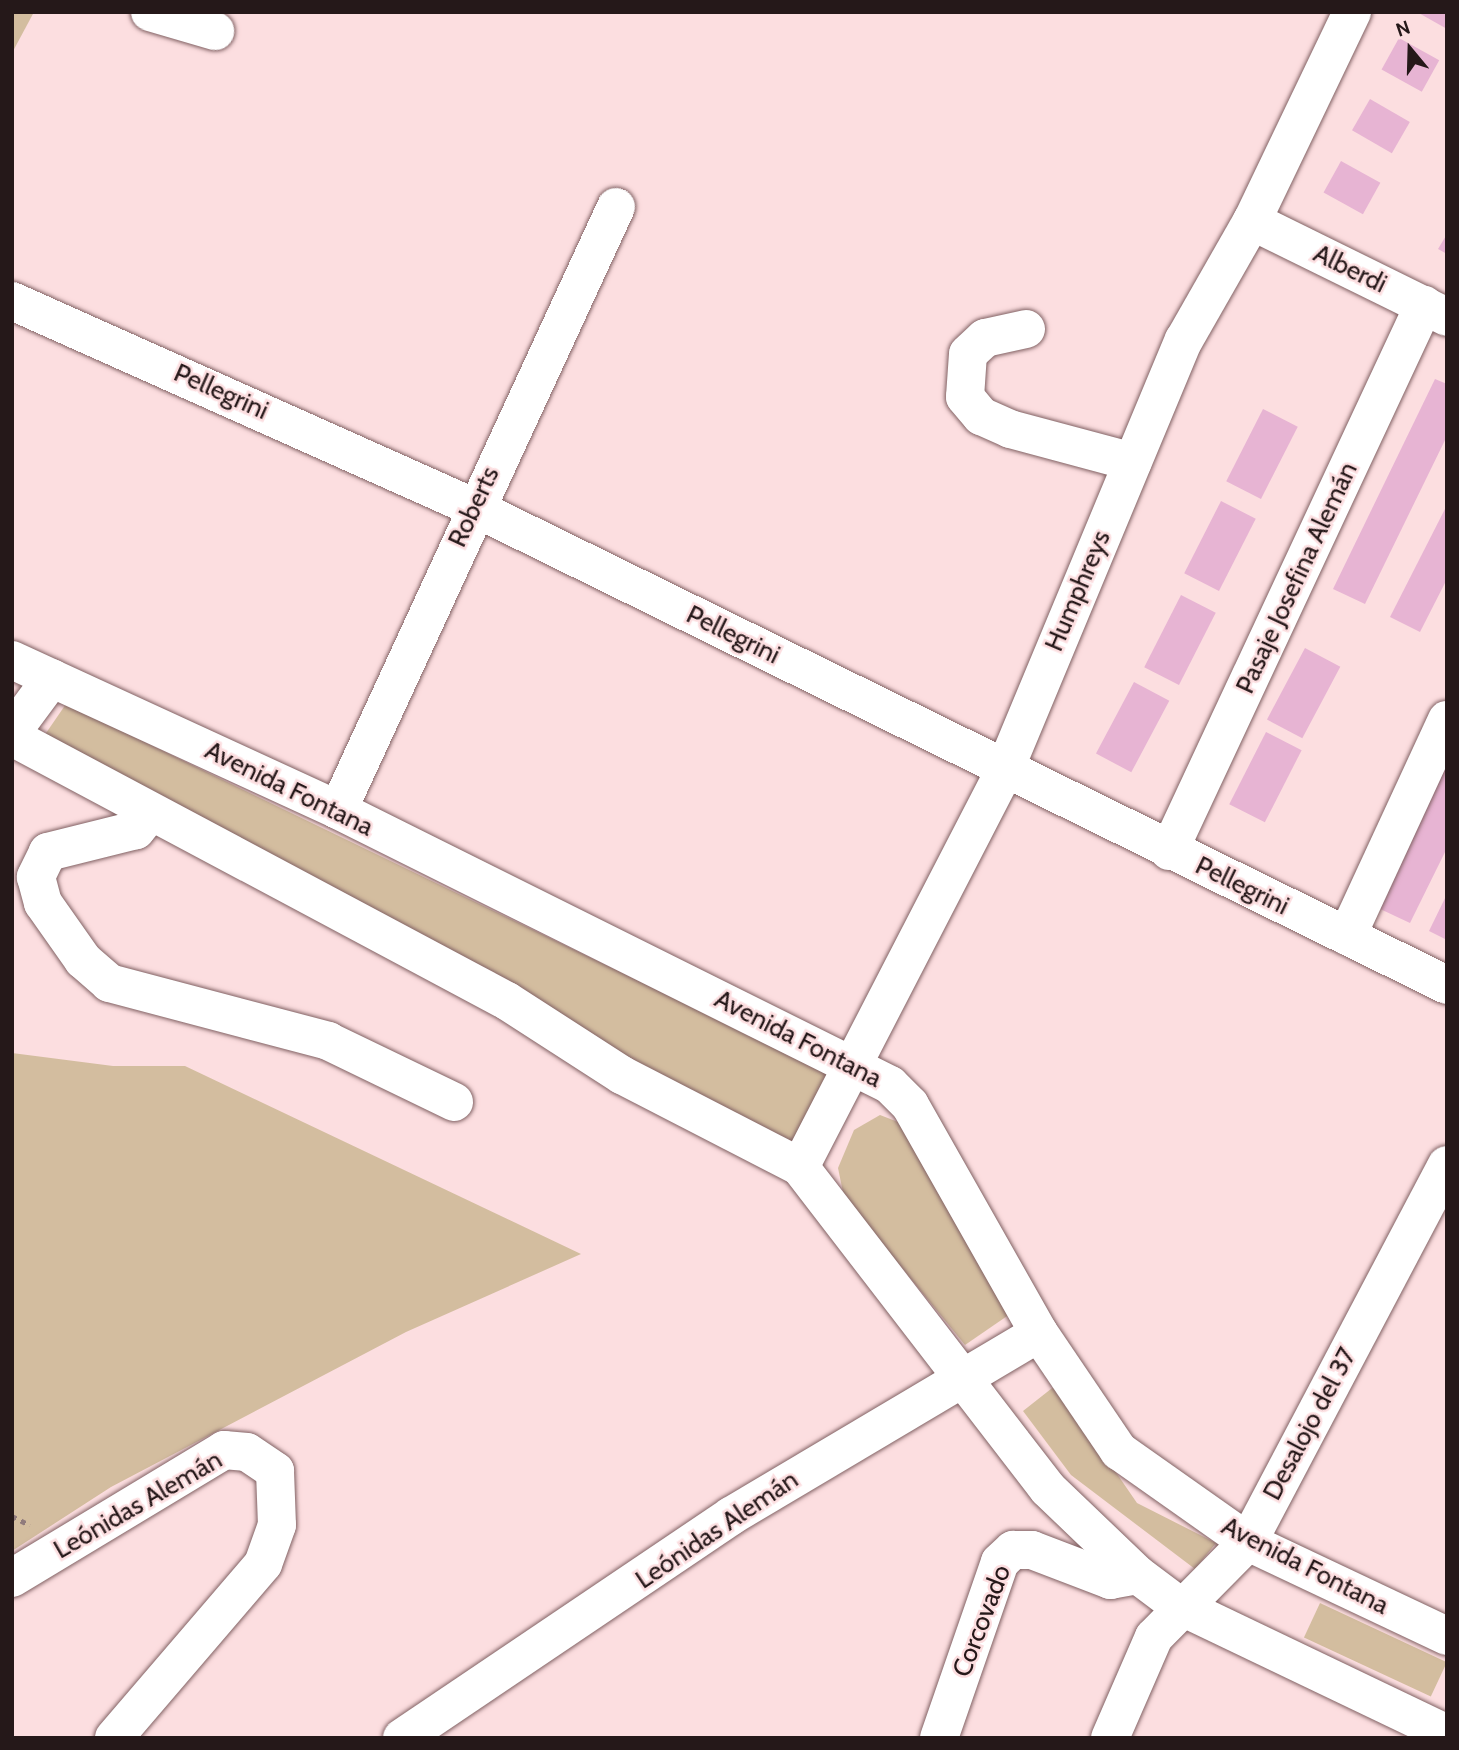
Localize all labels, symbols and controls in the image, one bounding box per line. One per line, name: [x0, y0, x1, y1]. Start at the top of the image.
north arrow: [1375, 14, 1445, 84]
text: N: [1393, 16, 1413, 42]
street label: Alberdi: [1308, 238, 1392, 300]
street label: Pellegrini: [169, 357, 273, 427]
street label: Pasaje Josefina Alemán: [1230, 457, 1364, 699]
street label: Roberts: [442, 462, 506, 552]
street label: Humphreys: [1039, 526, 1117, 656]
street label: Pellegrini: [681, 599, 785, 671]
street label: Avenida Fontana: [200, 735, 378, 843]
street label: Pellegrini: [1190, 850, 1294, 922]
street label: Avenida Fontana: [709, 984, 887, 1094]
street label: Desalojo del 37: [1257, 1342, 1363, 1506]
street label: Leónidas Alemán: [48, 1444, 228, 1566]
street label: Leónidas Alemán: [630, 1464, 804, 1596]
street label: Avenida Fontana: [1216, 1511, 1394, 1621]
street label: Corcovado: [946, 1561, 1018, 1681]

